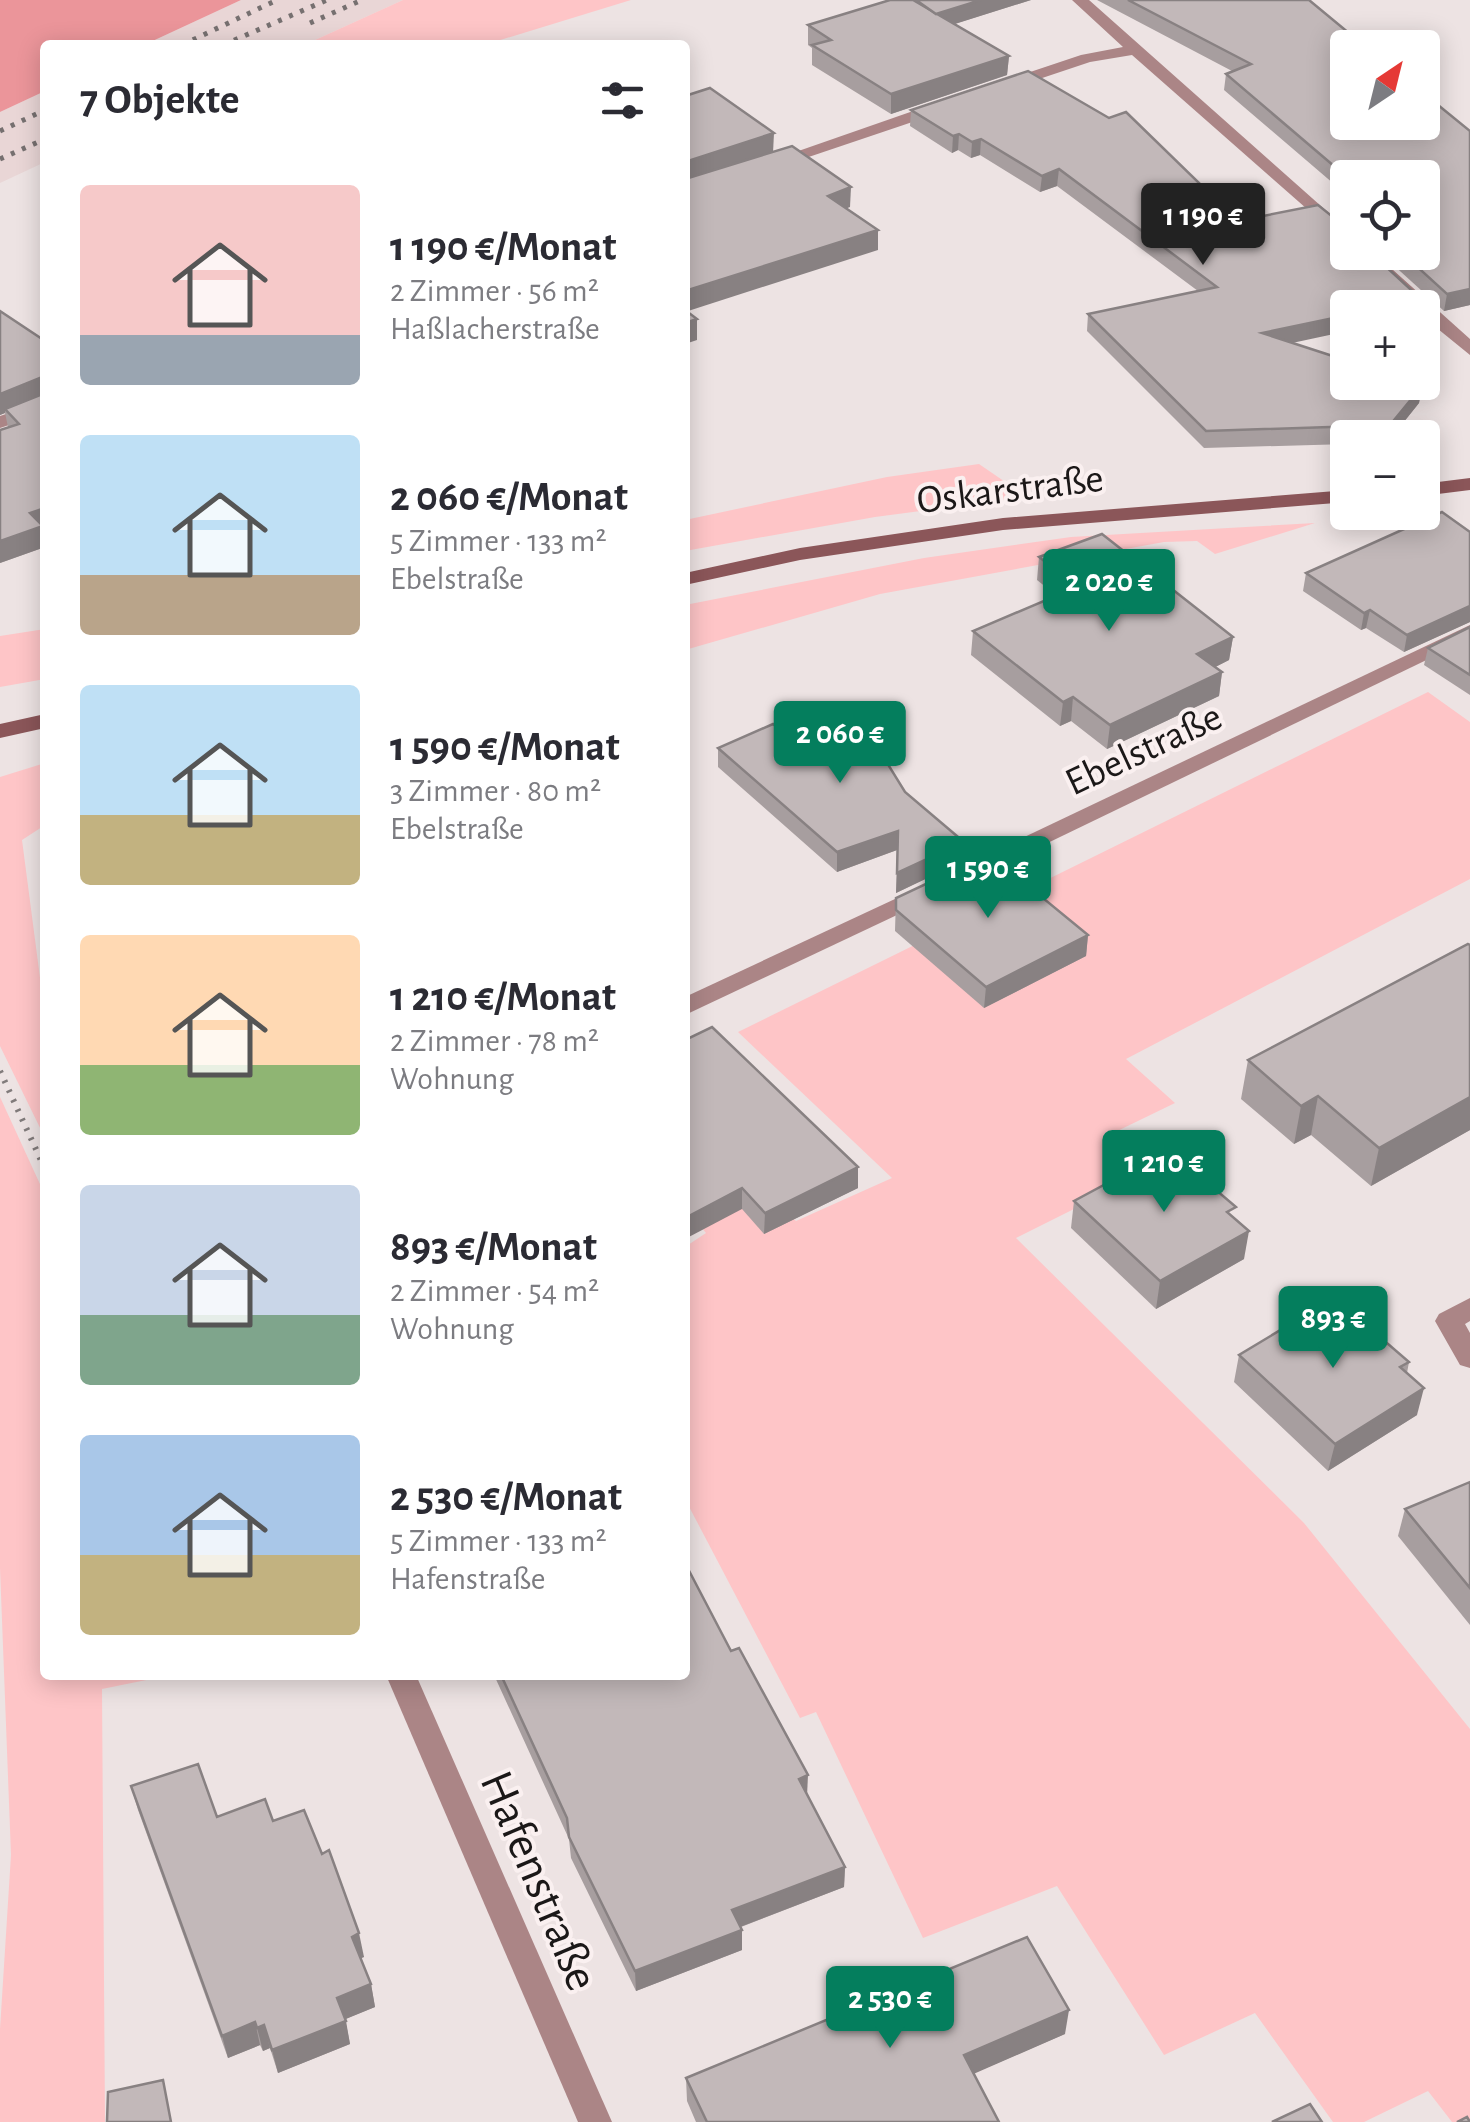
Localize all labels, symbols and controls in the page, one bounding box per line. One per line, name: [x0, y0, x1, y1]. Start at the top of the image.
north arrow: [1330, 30, 1440, 140]
map controls: [1330, 30, 1440, 530]
icon: filters: [595, 73, 650, 128]
text: 7 Objekte: [80, 79, 240, 121]
button: locate: [1330, 160, 1440, 270]
pin: 1 190 €: [1111, 183, 1295, 268]
text: 1 190 €: [1163, 199, 1243, 231]
icon: home: [160, 225, 280, 345]
text: 1 190 €/Monat: [390, 226, 617, 268]
text: 2 Zimmer · 56 m²: [390, 275, 599, 307]
button: +: [1330, 290, 1440, 400]
text: Haßlacherstraße: [390, 313, 600, 345]
button: −: [1330, 420, 1440, 530]
street label: Oskarstraße: [915, 459, 1106, 521]
icon: home: [160, 475, 280, 595]
text: 2 060 €/Monat: [390, 476, 628, 518]
text: 5 Zimmer · 133 m²: [390, 525, 607, 557]
pin: 2 020 €: [1017, 549, 1201, 634]
text: Ebelstraße: [390, 563, 524, 595]
text: 2 020 €: [1065, 565, 1153, 597]
street label: Ebelstraße: [1060, 696, 1228, 803]
pin: 2 060 €: [748, 701, 932, 786]
text: 2 060 €: [796, 717, 884, 749]
icon: home: [160, 725, 280, 845]
text: 1 590 €/Monat: [390, 726, 620, 768]
text: 3 Zimmer · 80 m²: [390, 775, 601, 807]
text: Ebelstraße: [390, 813, 524, 845]
pin: 1 590 €: [896, 836, 1080, 921]
text: 1 590 €: [947, 852, 1029, 884]
icon: home: [160, 975, 280, 1095]
text: 1 210 €/Monat: [390, 976, 616, 1018]
text: 2 Zimmer · 78 m²: [390, 1025, 599, 1057]
text: Wohnung: [390, 1063, 514, 1095]
pin: 1 210 €: [1072, 1130, 1256, 1215]
text: 1 210 €: [1124, 1146, 1204, 1178]
icon: home: [160, 1225, 280, 1345]
text: 893 €/Monat: [390, 1226, 597, 1268]
text: 2 Zimmer · 54 m²: [390, 1275, 599, 1307]
pin: 893 €: [1263, 1286, 1403, 1371]
text: 893 €: [1301, 1302, 1365, 1334]
text: Wohnung: [390, 1313, 514, 1345]
icon: home: [160, 1475, 280, 1595]
text: 2 530 €/Monat: [390, 1476, 622, 1518]
text: 5 Zimmer · 133 m²: [390, 1525, 607, 1557]
text: Hafenstraße: [390, 1563, 545, 1595]
street label: Hafenstraße: [471, 1764, 606, 1998]
pin: 2 530 €: [798, 1966, 982, 2051]
text: 2 530 €: [848, 1982, 932, 2014]

